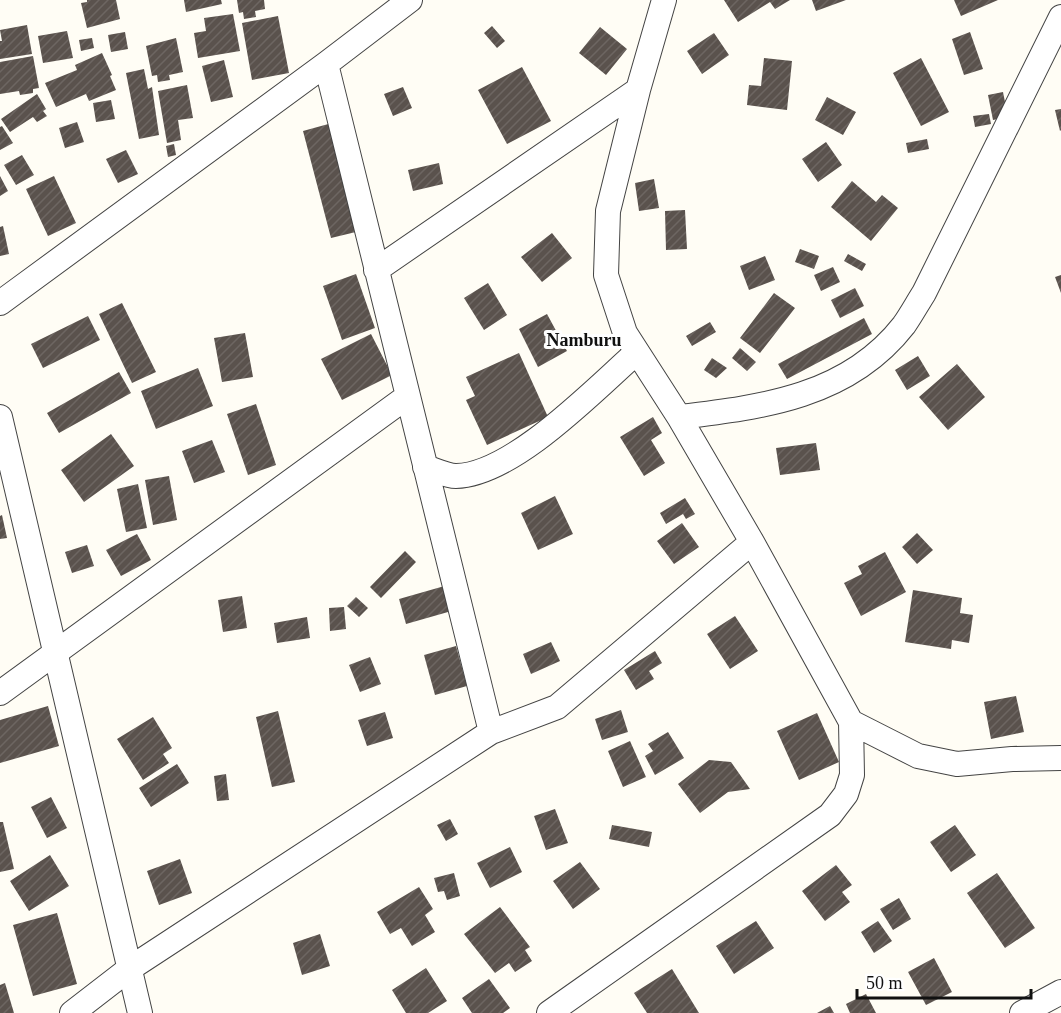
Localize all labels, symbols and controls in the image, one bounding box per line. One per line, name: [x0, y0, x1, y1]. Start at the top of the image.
district label: Namburu: [546, 330, 622, 350]
scale bar: [857, 962, 1031, 1000]
text: 50 m: [866, 973, 903, 993]

